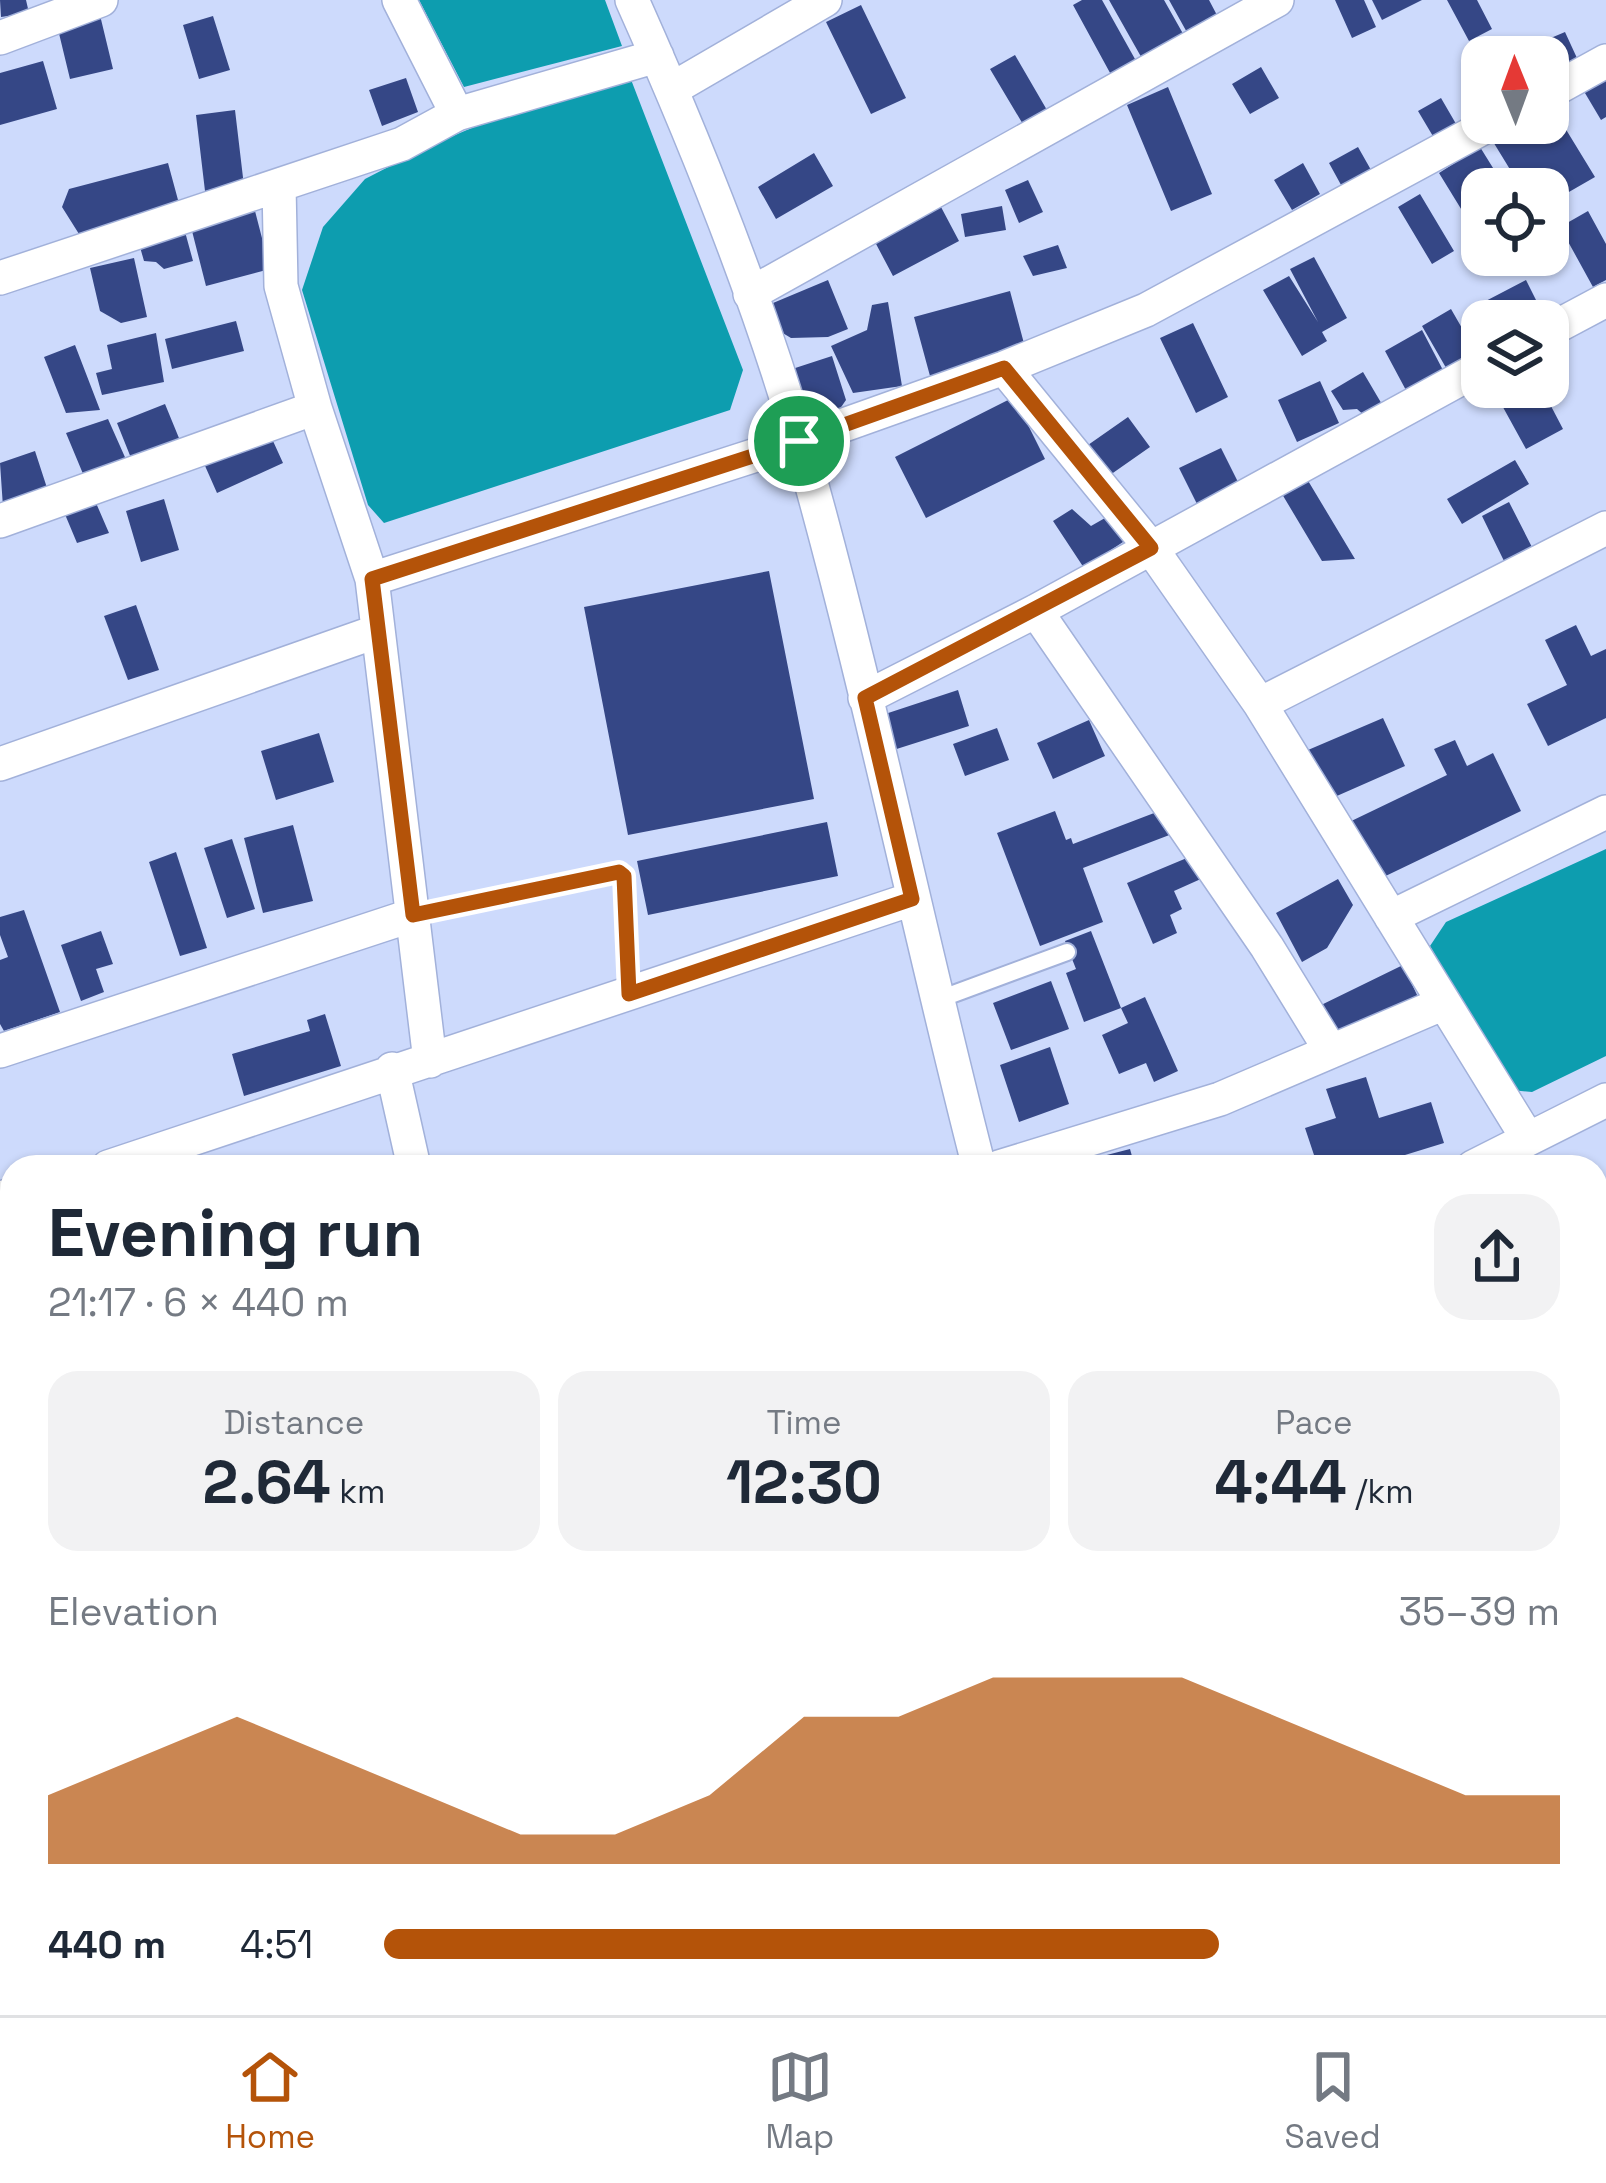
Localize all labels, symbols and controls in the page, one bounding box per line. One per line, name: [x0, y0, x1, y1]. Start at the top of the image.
north arrow: [1461, 36, 1569, 144]
map controls: [1461, 36, 1569, 408]
button: locate: [1461, 168, 1569, 276]
button: layers: [1461, 300, 1569, 408]
pin: [748, 390, 850, 492]
icon: arrive: [766, 408, 832, 474]
text: Evening run: [48, 1191, 423, 1275]
button: share: [1434, 1194, 1560, 1320]
text: 21:17 · 6 × 440 m: [48, 1278, 349, 1327]
text: Distance: [224, 1402, 364, 1444]
text: Time: [766, 1402, 842, 1444]
text: Pace: [1275, 1402, 1353, 1444]
text: 2.64: [203, 1444, 331, 1521]
text: 12:30: [726, 1444, 882, 1521]
text: 4:44: [1214, 1444, 1347, 1521]
text: km: [331, 1471, 385, 1513]
text: /km: [1347, 1471, 1414, 1513]
text: Elevation: [48, 1587, 219, 1636]
text: 35–39 m: [1398, 1587, 1560, 1636]
text: 440 m: [48, 1920, 166, 1969]
text: 4:51: [240, 1920, 313, 1969]
tab: Home: [225, 2044, 315, 2158]
tab: Map: [765, 2044, 834, 2158]
tab: Saved: [1285, 2044, 1381, 2158]

